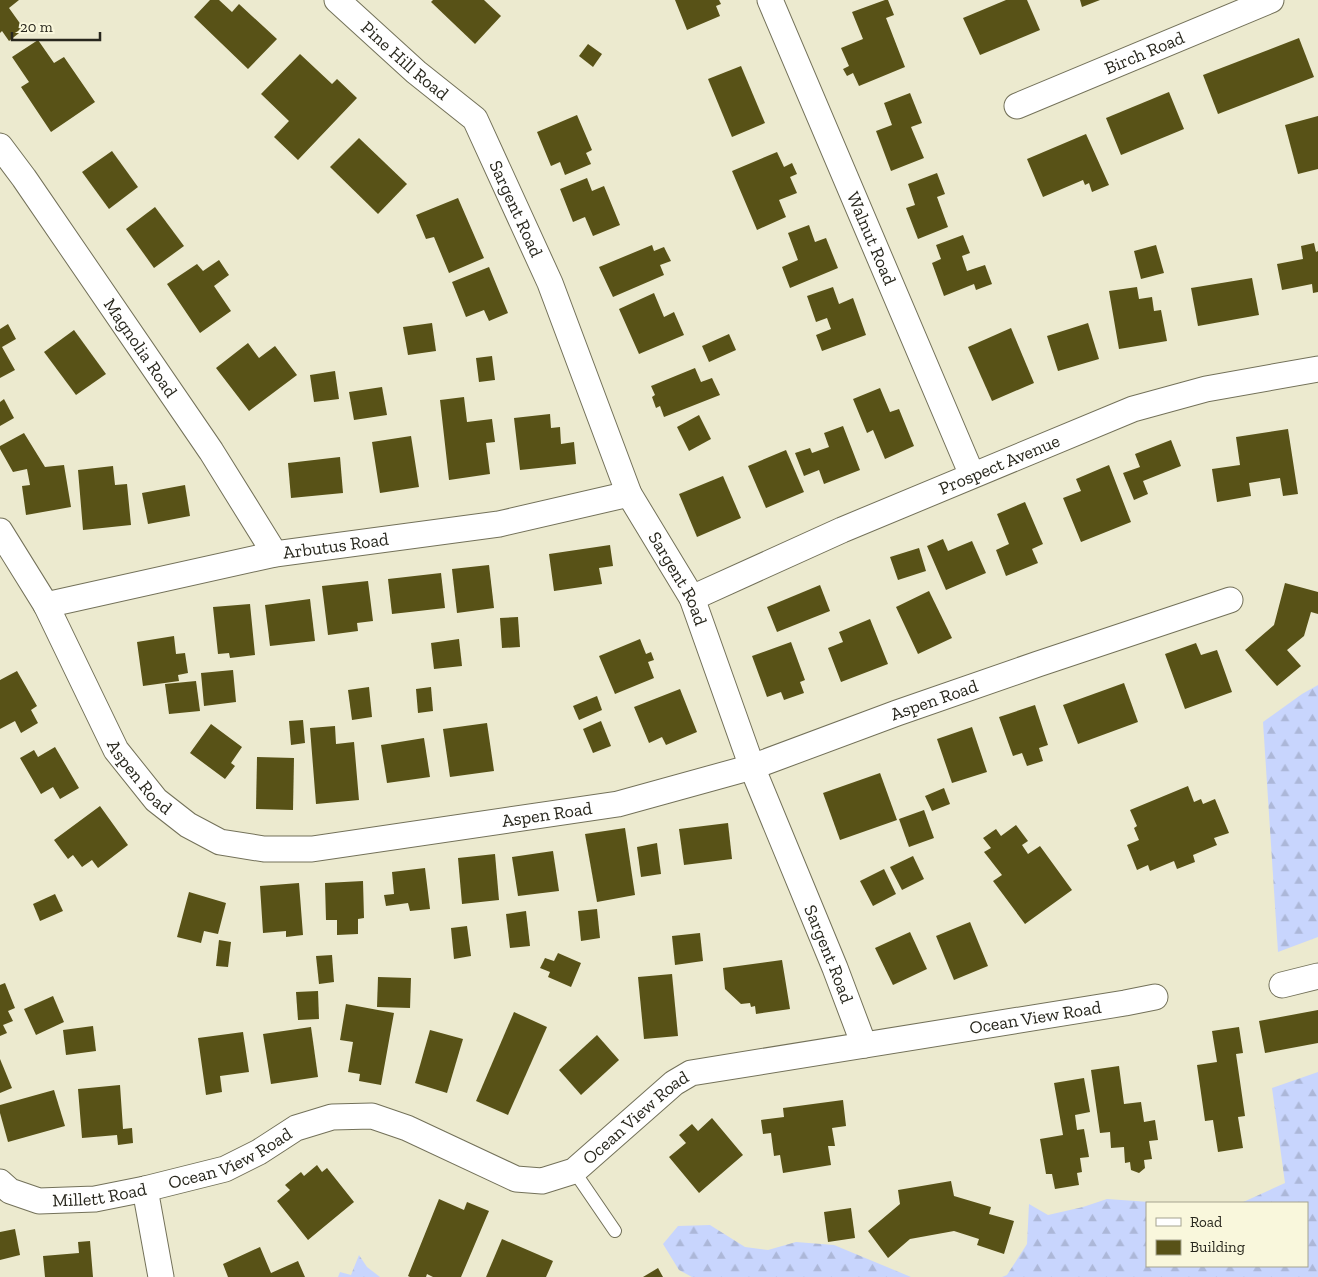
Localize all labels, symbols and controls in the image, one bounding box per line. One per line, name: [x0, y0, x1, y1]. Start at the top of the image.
scale bar: [12, 10, 100, 42]
street label: Pine Hill Road: [356, 16, 453, 105]
text: 20 m: [20, 18, 53, 36]
street label: Birch Road: [1101, 26, 1188, 79]
street label: Sargent Road: [484, 157, 548, 261]
street label: Walnut Road: [842, 188, 901, 289]
street label: Magnolia Road: [99, 294, 182, 402]
street label: Prospect Avenue: [935, 430, 1063, 500]
street label: Arbutus Road: [282, 528, 390, 564]
street label: Sargent Road: [643, 528, 712, 629]
street label: Aspen Road: [887, 675, 981, 725]
street label: Aspen Road: [102, 736, 177, 819]
street label: Aspen Road: [500, 797, 594, 832]
street label: Sargent Road: [799, 902, 858, 1006]
street label: Ocean View Road: [968, 996, 1103, 1039]
street label: Ocean View Road: [578, 1066, 693, 1169]
street label: Ocean View Road: [166, 1123, 296, 1194]
street label: Millett Road: [52, 1178, 149, 1212]
legend: [1146, 1202, 1308, 1267]
text: Road: [1190, 1213, 1223, 1231]
text: Building: [1190, 1238, 1245, 1256]

